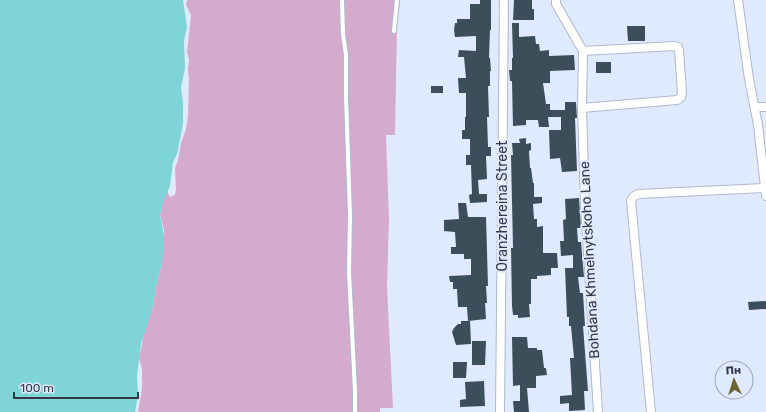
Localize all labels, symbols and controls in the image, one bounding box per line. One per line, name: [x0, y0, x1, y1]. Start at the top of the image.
street label: Oranzhereina Street: [494, 140, 511, 271]
street label: Bohdana Khmelnytskoho Lane: [576, 161, 603, 359]
north arrow: [714, 360, 754, 400]
text: Пн: [725, 364, 741, 378]
scale bar: [14, 374, 138, 400]
text: 100 m: [20, 381, 54, 395]

